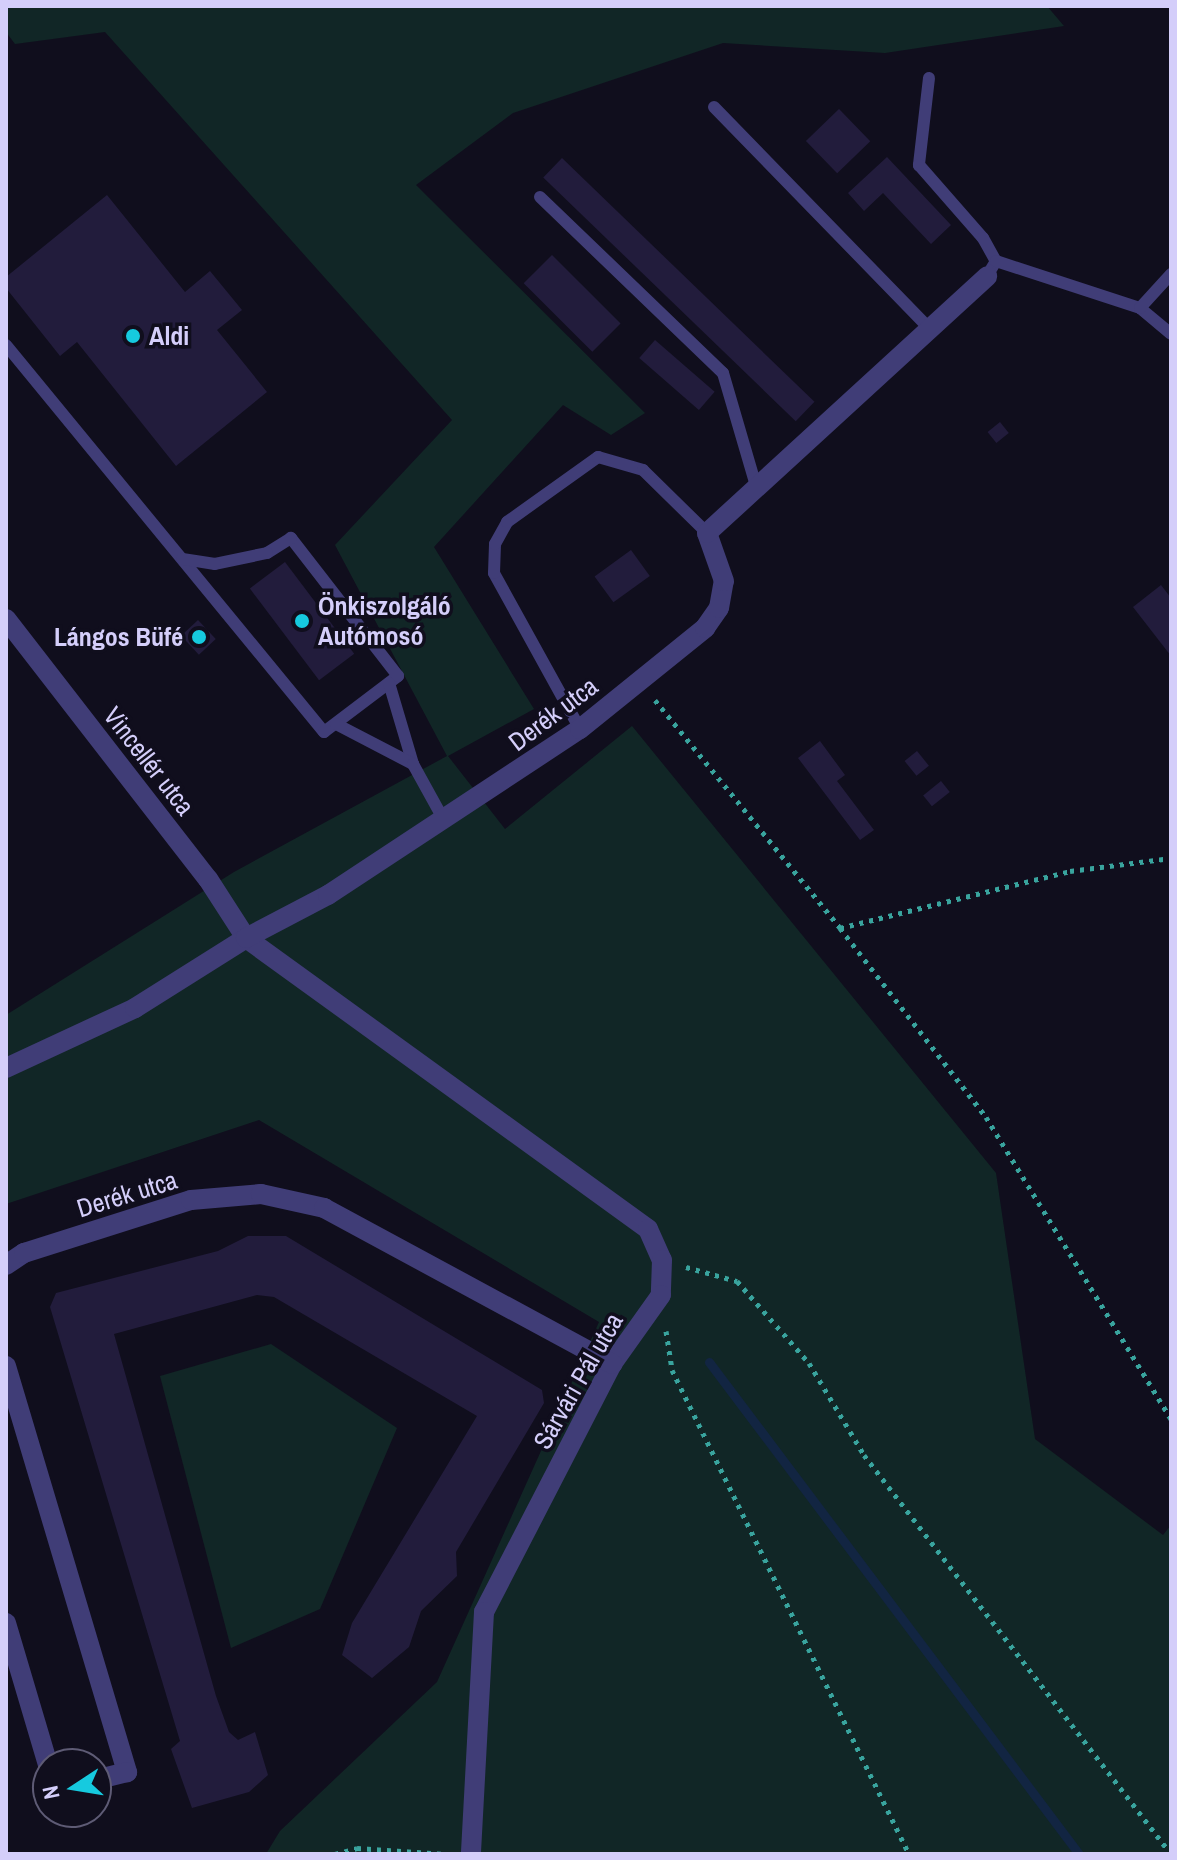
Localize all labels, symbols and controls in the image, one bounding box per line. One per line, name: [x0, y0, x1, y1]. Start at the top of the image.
place label: Aldi: [149, 320, 189, 352]
marker: Aldi: [124, 327, 142, 345]
place label: Önkiszolgáló Autómosó: [318, 590, 451, 652]
marker: Önkiszolgáló Autómosó: [293, 612, 311, 630]
place label: Lángos Büfé: [54, 621, 183, 653]
marker: Lángos Büfé: [190, 628, 208, 646]
street label: Derék utca: [502, 671, 604, 757]
street label: Vincellér utca: [97, 701, 201, 821]
street label: Derék utca: [73, 1164, 181, 1224]
street label: Sárvári Pál utca: [527, 1308, 629, 1454]
north arrow: [32, 1748, 112, 1828]
text: N: [34, 1783, 67, 1802]

